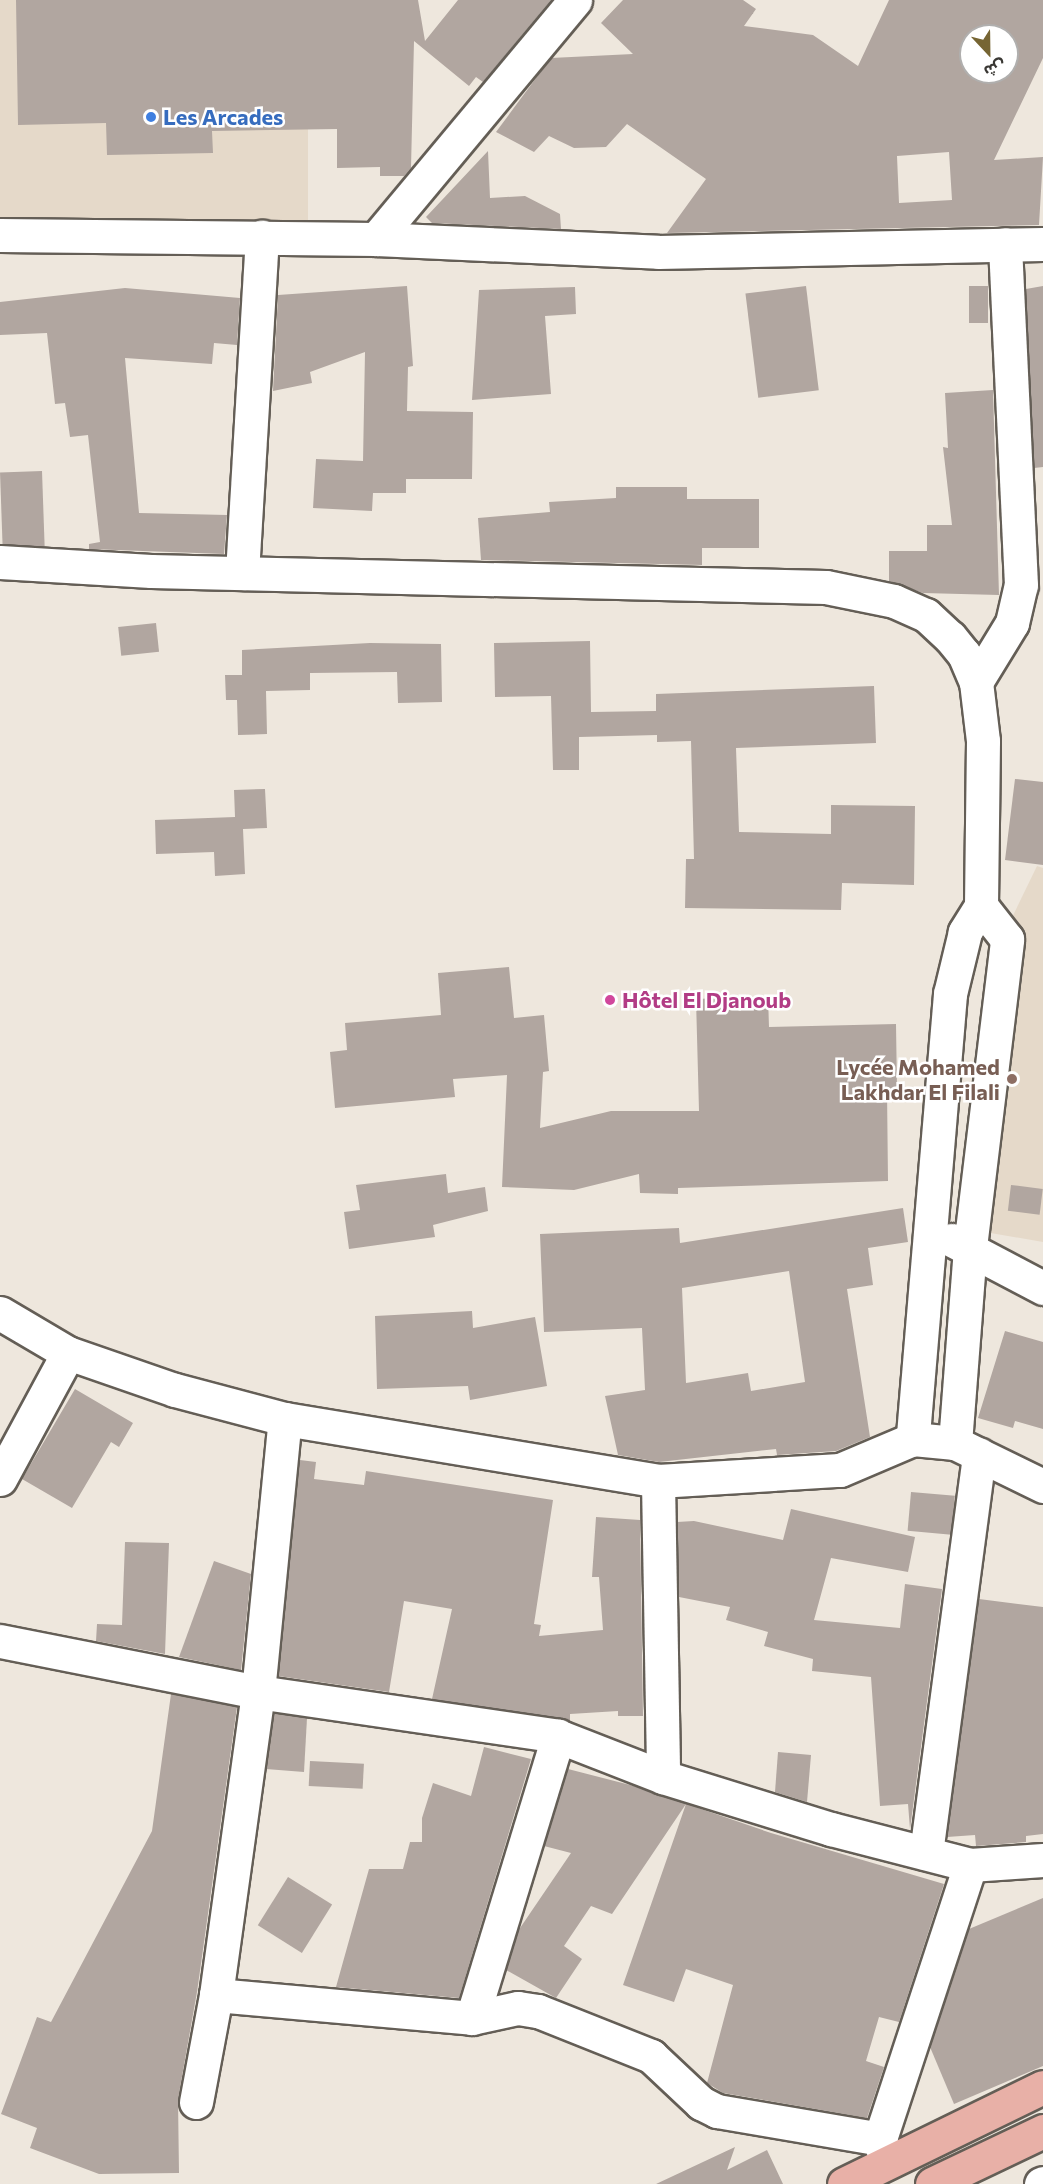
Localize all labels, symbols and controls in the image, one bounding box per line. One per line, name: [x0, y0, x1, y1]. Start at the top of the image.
north arrow: [959, 24, 1019, 84]
text: ش: [981, 56, 1009, 82]
place label: Les Arcades: [163, 104, 283, 130]
marker: Les Arcades: [144, 110, 158, 124]
place label: Hôtel El Djanoub: [622, 987, 791, 1013]
marker: Hôtel El Djanoub: [603, 993, 617, 1007]
place label: Lycée Mohamed Lakhdar El Filali: [836, 1053, 1000, 1104]
marker: Lycée Mohamed Lakhdar El Filali: [1005, 1072, 1019, 1086]

